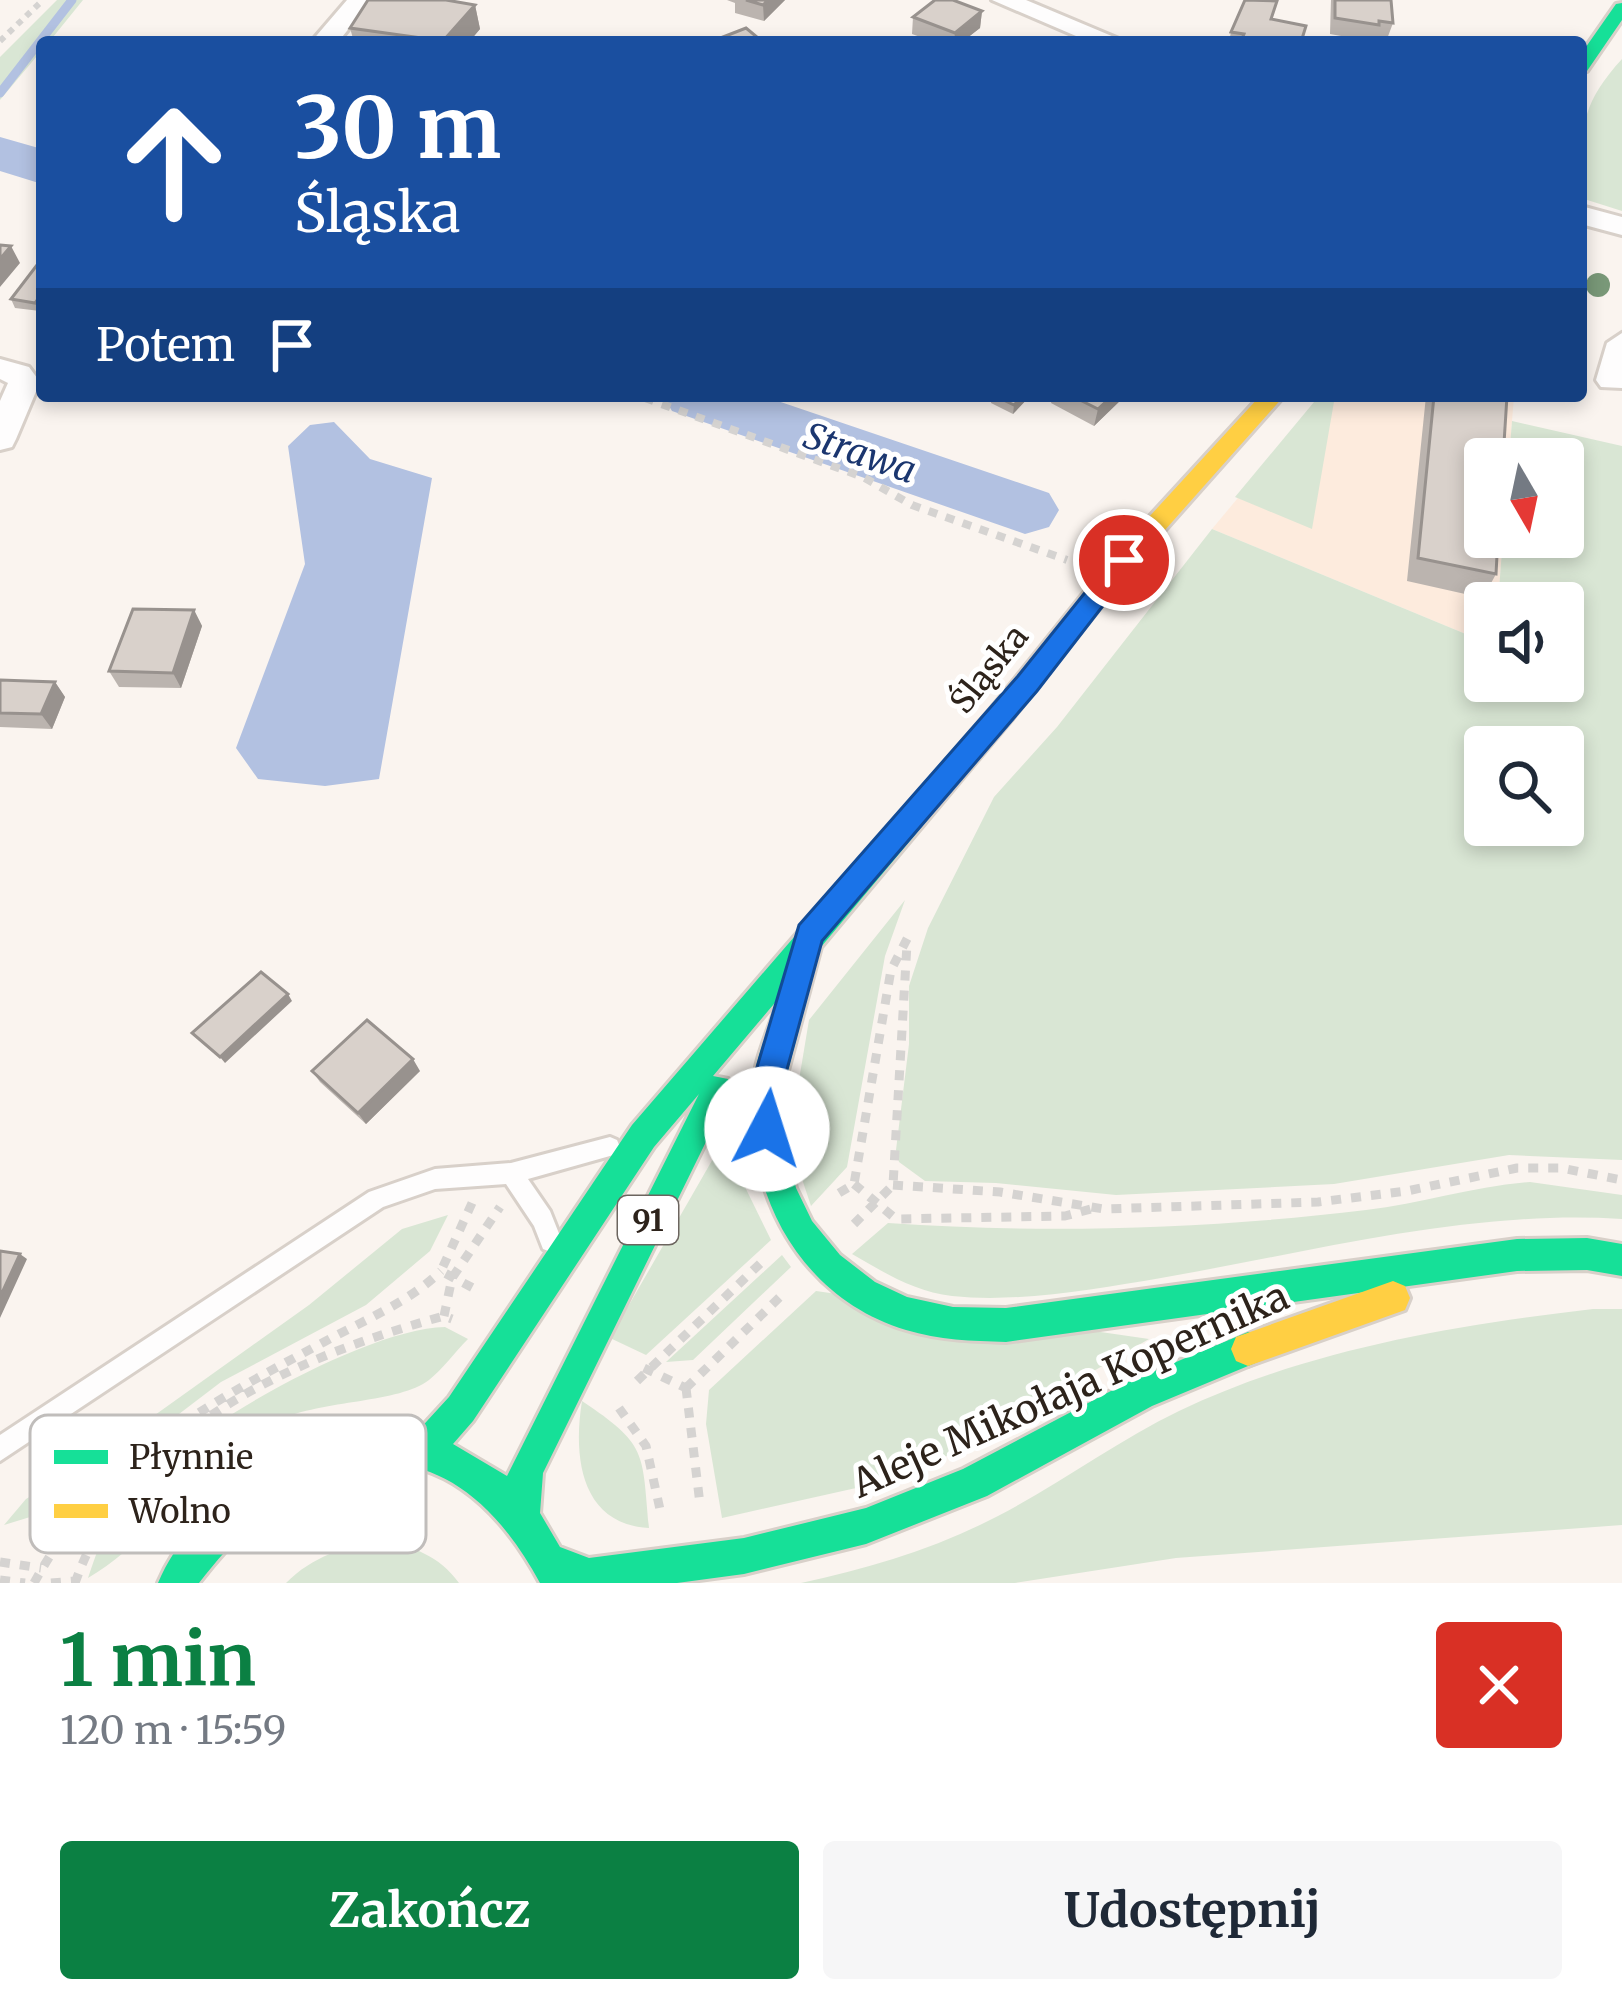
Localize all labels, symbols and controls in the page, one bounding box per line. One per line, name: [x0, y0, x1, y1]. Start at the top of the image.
text: 30 m: [294, 75, 501, 181]
icon: ahead: [96, 84, 252, 240]
text: Śląska: [294, 179, 461, 247]
icon: arrive: [259, 312, 325, 378]
text: Potem: [96, 317, 235, 373]
water label: Strawa: [798, 413, 922, 493]
north arrow: [1464, 438, 1584, 558]
map controls: [1464, 438, 1584, 846]
pin: [1073, 509, 1175, 611]
icon: arrive: [1091, 527, 1157, 593]
button: sound: [1464, 582, 1584, 702]
street label: Śląska: [940, 616, 1037, 721]
button: search: [1464, 726, 1584, 846]
position arrow: [704, 1066, 830, 1192]
road number: 91: [618, 1196, 678, 1244]
street label: Aleje Mikołaja Kopernika: [843, 1271, 1296, 1509]
legend: [30, 1415, 426, 1553]
text: Płynnie: [129, 1437, 253, 1478]
text: Wolno: [128, 1491, 231, 1532]
text: 1 min: [60, 1615, 256, 1706]
button: close: [1436, 1622, 1562, 1748]
text: 120 m · 15:59: [60, 1706, 286, 1755]
button: Zakończ: [60, 1841, 799, 1979]
button: Udostępnij: [823, 1841, 1562, 1979]

